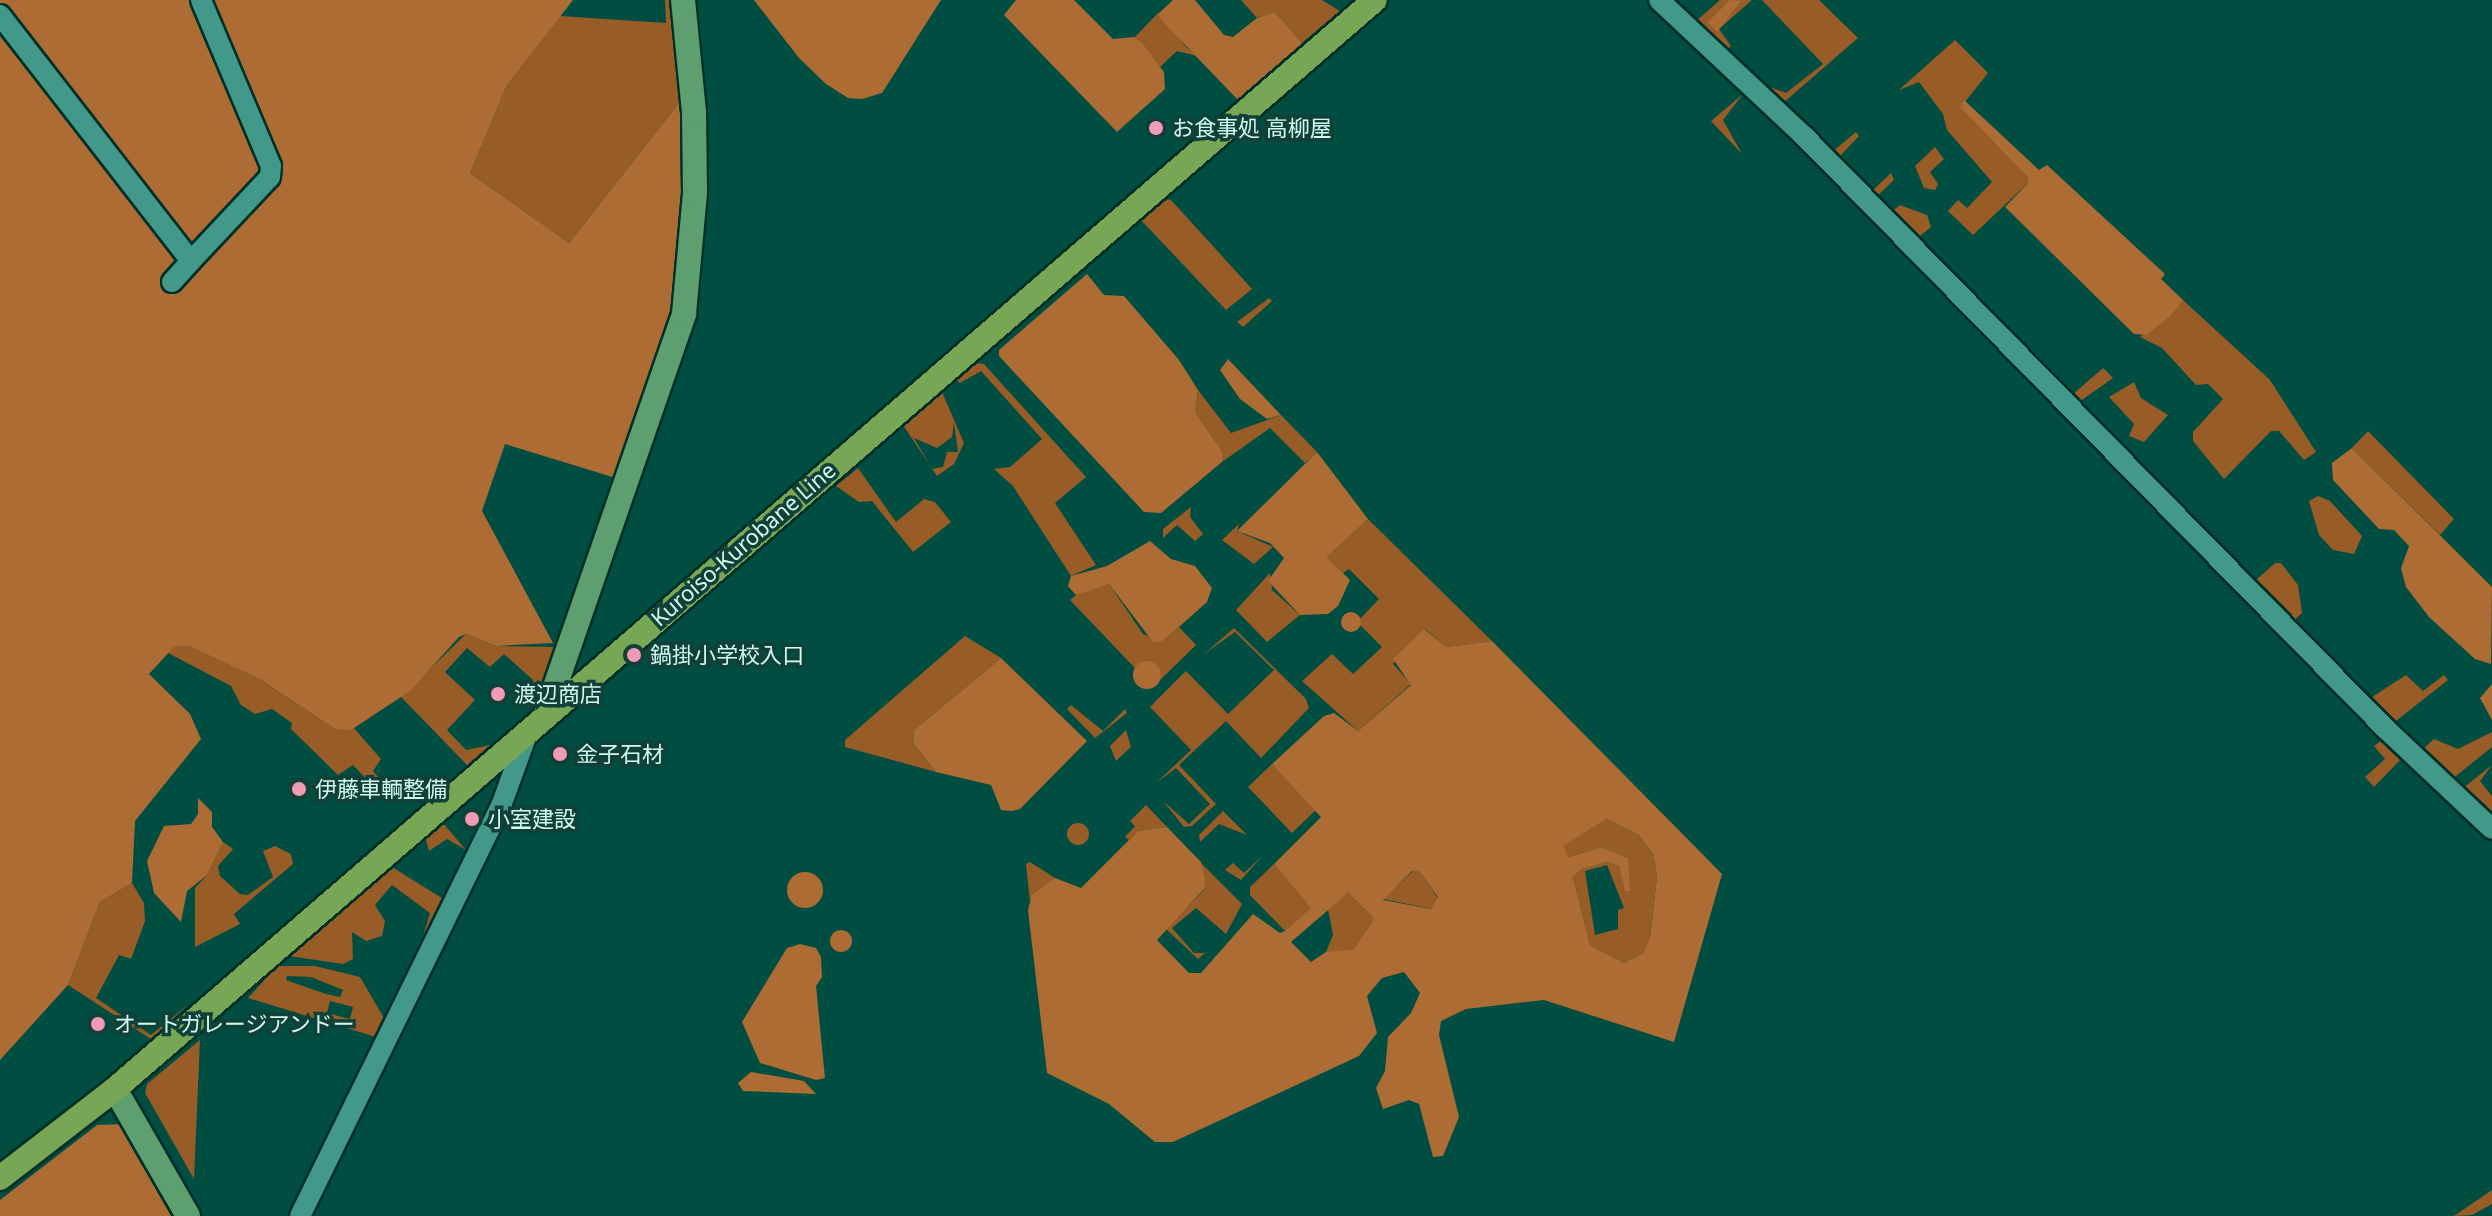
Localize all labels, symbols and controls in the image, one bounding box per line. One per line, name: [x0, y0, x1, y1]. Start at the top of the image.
place label: お食事処 高柳屋: [1172, 115, 1332, 141]
marker: お食事処 高柳屋: [1147, 119, 1165, 137]
street label: Kuroiso-Kurobane Line: [645, 457, 841, 631]
place label: 鍋掛小学校入口: [650, 642, 804, 668]
marker: 鍋掛小学校入口: [625, 646, 643, 664]
place label: 渡辺商店: [514, 681, 602, 707]
marker: 渡辺商店: [489, 685, 507, 703]
place label: 金子石材: [576, 741, 664, 767]
marker: 金子石材: [551, 745, 569, 763]
place label: 伊藤車輌整備: [315, 776, 447, 802]
marker: 伊藤車輌整備: [290, 780, 308, 798]
place label: 小室建設: [488, 806, 576, 832]
marker: 小室建設: [463, 810, 481, 828]
place label: オートガレージアンドー: [114, 1011, 356, 1037]
marker: オートガレージアンドー: [89, 1015, 107, 1033]

